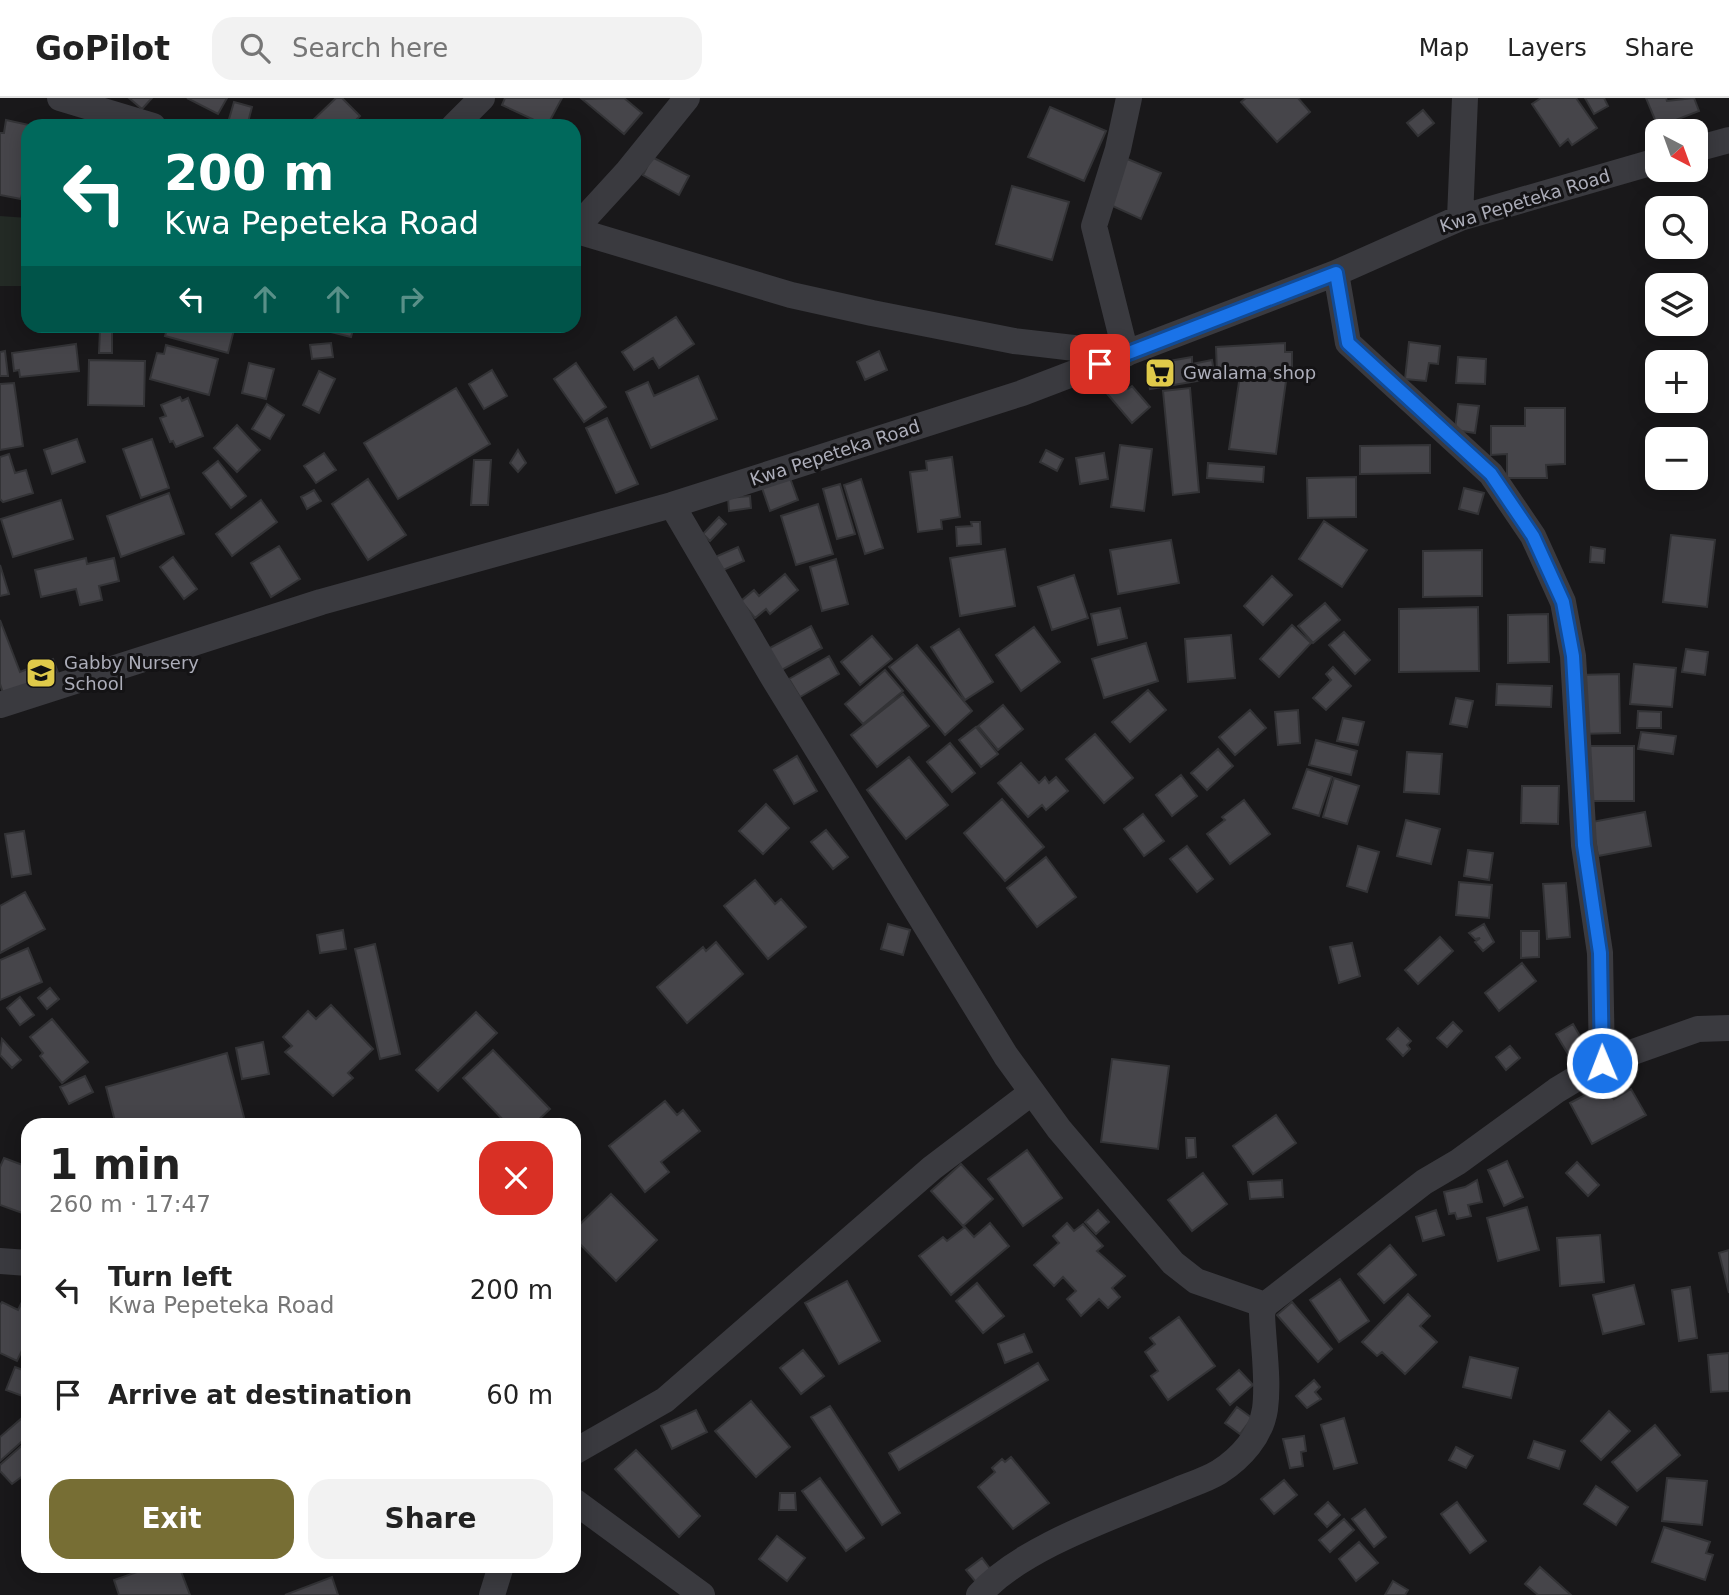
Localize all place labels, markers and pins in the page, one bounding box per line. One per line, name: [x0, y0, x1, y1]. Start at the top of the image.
pin: [1070, 334, 1130, 394]
supermarket icon: Gwalama shop: [1143, 356, 1177, 390]
place label: Gwalama shop: [1183, 362, 1316, 383]
place label: Gabby Nursery School: [64, 652, 199, 694]
school or university icon: Gabby Nursery School: [24, 656, 58, 690]

